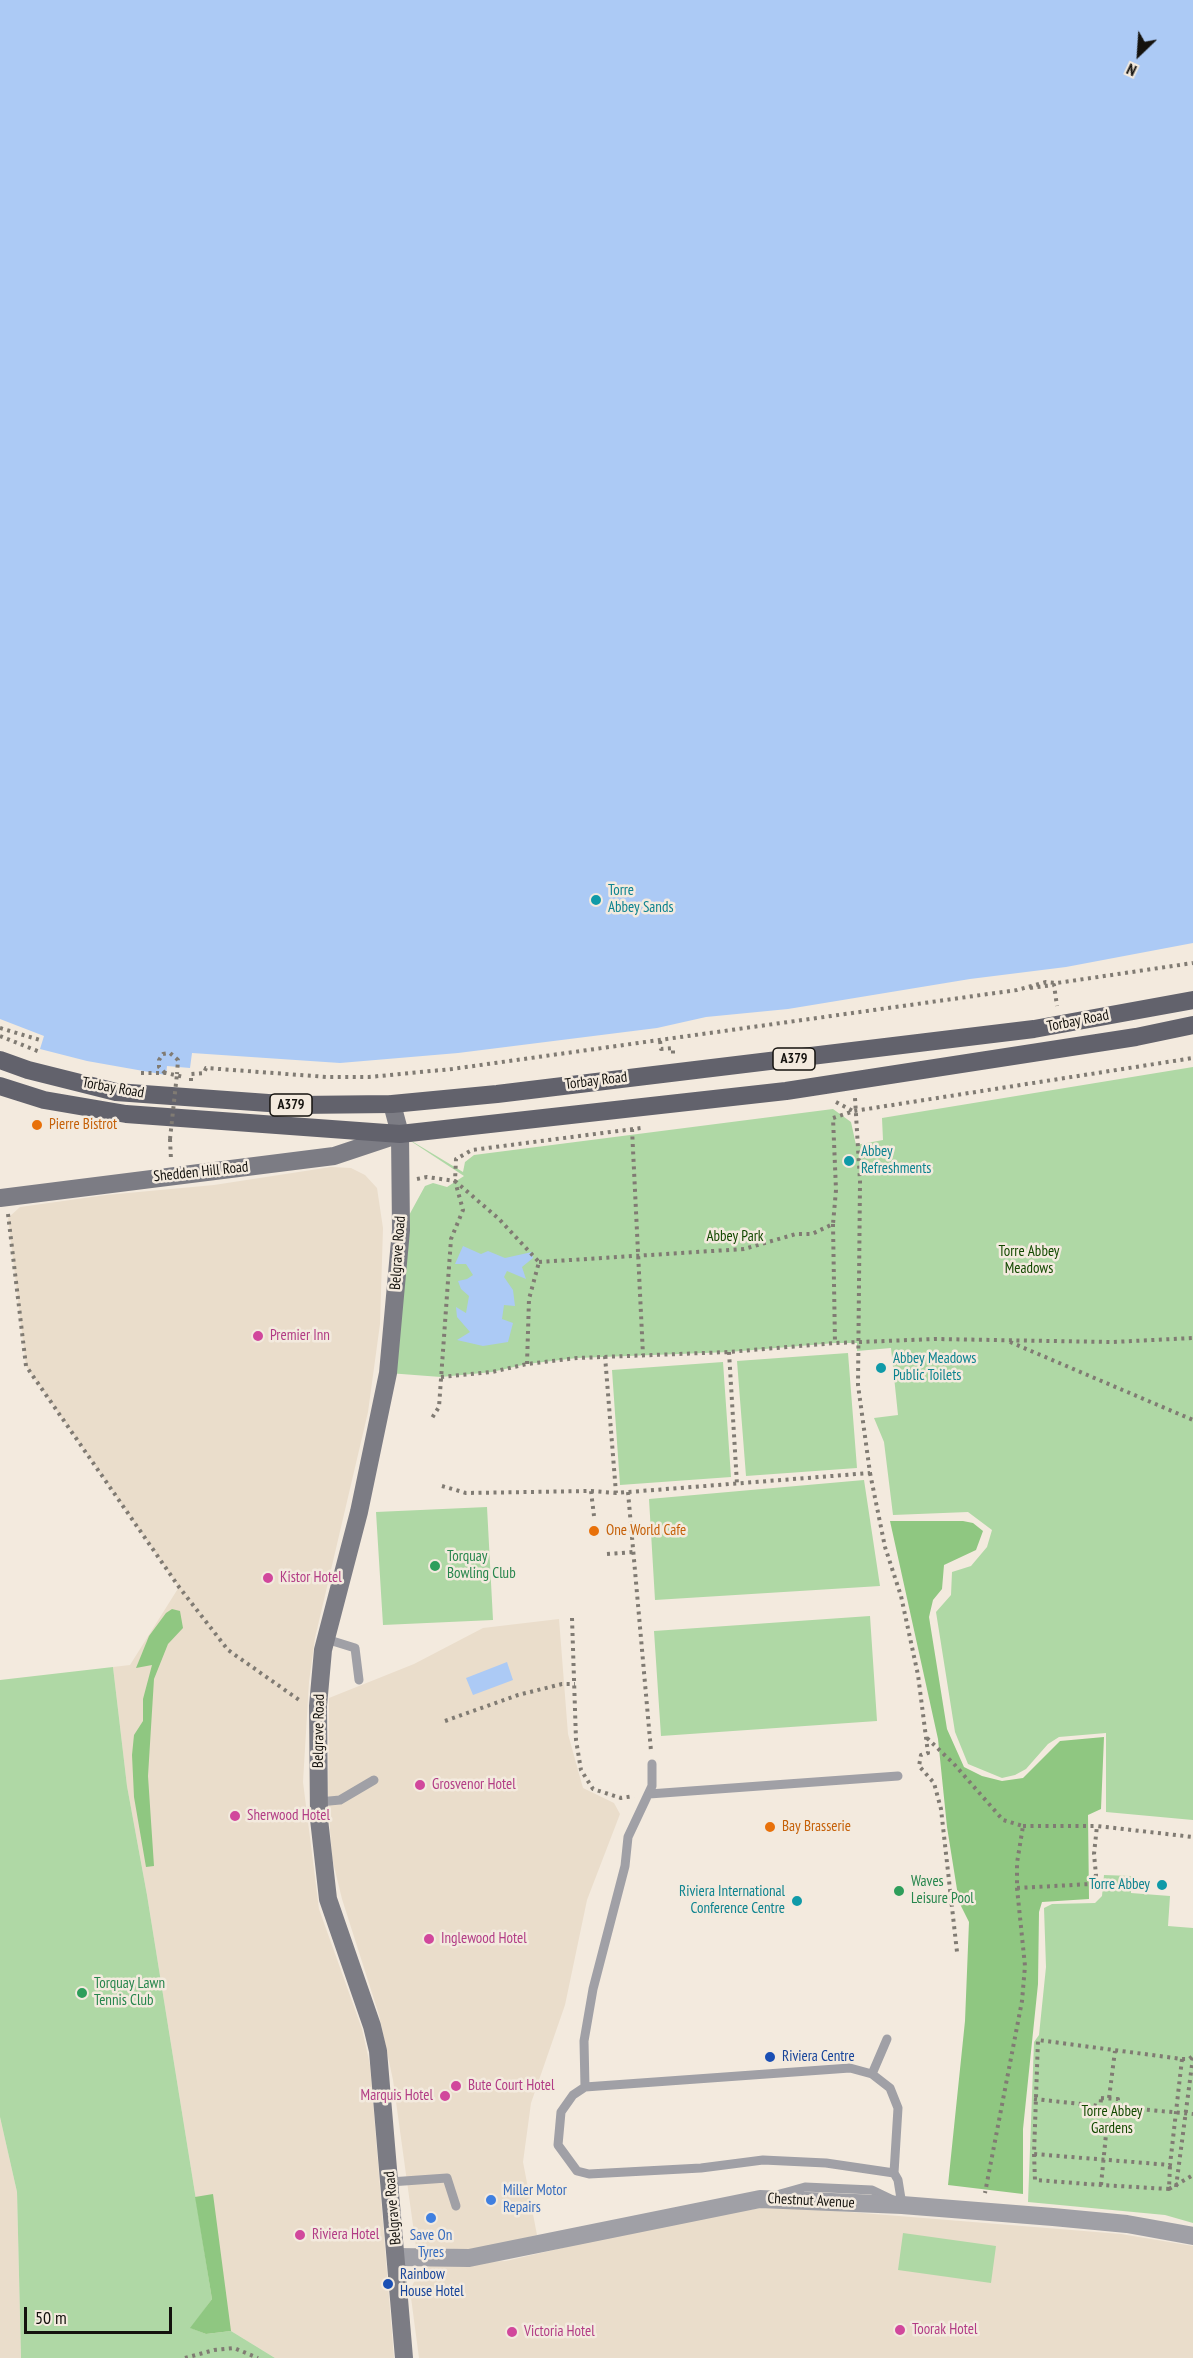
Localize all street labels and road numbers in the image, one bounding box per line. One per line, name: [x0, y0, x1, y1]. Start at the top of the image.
street label: Torbay Road: [1046, 1006, 1110, 1036]
road number: A379: [773, 1048, 815, 1070]
street label: Torbay Road: [564, 1068, 628, 1094]
street label: Torbay Road: [81, 1074, 145, 1102]
road number: A379: [270, 1094, 312, 1116]
street label: Shedden Hill Road: [153, 1158, 249, 1186]
street label: Belgrave Road: [386, 1215, 410, 1291]
street label: Belgrave Road: [309, 1694, 329, 1768]
street label: Belgrave Road: [381, 2170, 405, 2246]
street label: Chestnut Avenue: [767, 2190, 855, 2212]

